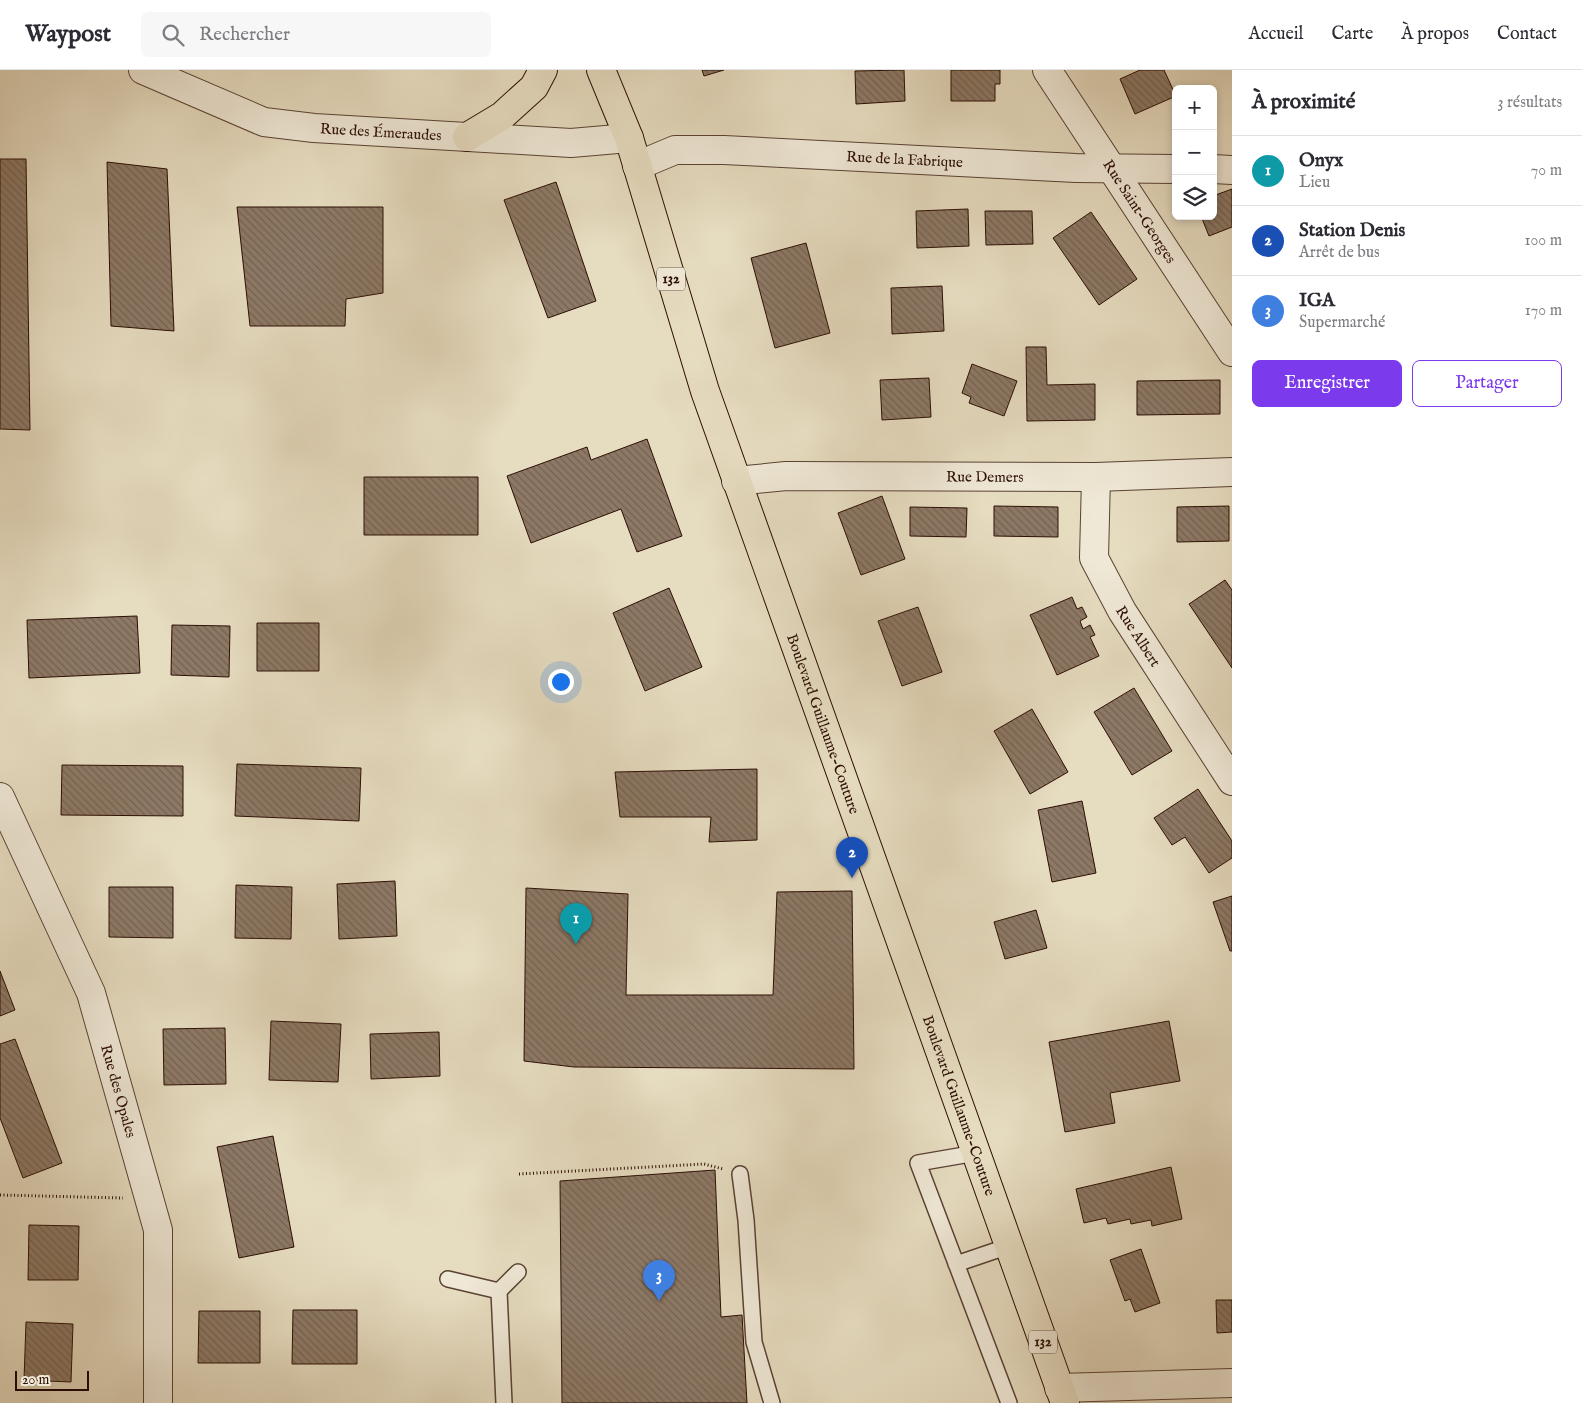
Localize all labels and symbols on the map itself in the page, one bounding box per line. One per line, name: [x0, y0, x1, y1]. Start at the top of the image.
street label: Rue des Émeraudes: [320, 119, 442, 145]
street label: Rue de la Fabrique: [846, 147, 963, 172]
street label: Rue Saint-Georges: [1099, 156, 1181, 267]
road number: 132: [657, 268, 685, 290]
street label: Rue Demers: [946, 467, 1024, 486]
street label: Rue Albert: [1112, 602, 1165, 670]
street label: Boulevard Guillaume-Couture: [783, 631, 864, 817]
your location: [548, 669, 574, 695]
pin: 2: [836, 837, 868, 878]
pin: 1: [560, 903, 592, 944]
street label: Boulevard Guillaume-Couture: [918, 1013, 1000, 1198]
street label: Rue des Opales: [97, 1042, 141, 1140]
pin: 3: [643, 1260, 675, 1301]
road number: 132: [1029, 1330, 1057, 1354]
scale bar: [15, 1368, 89, 1391]

